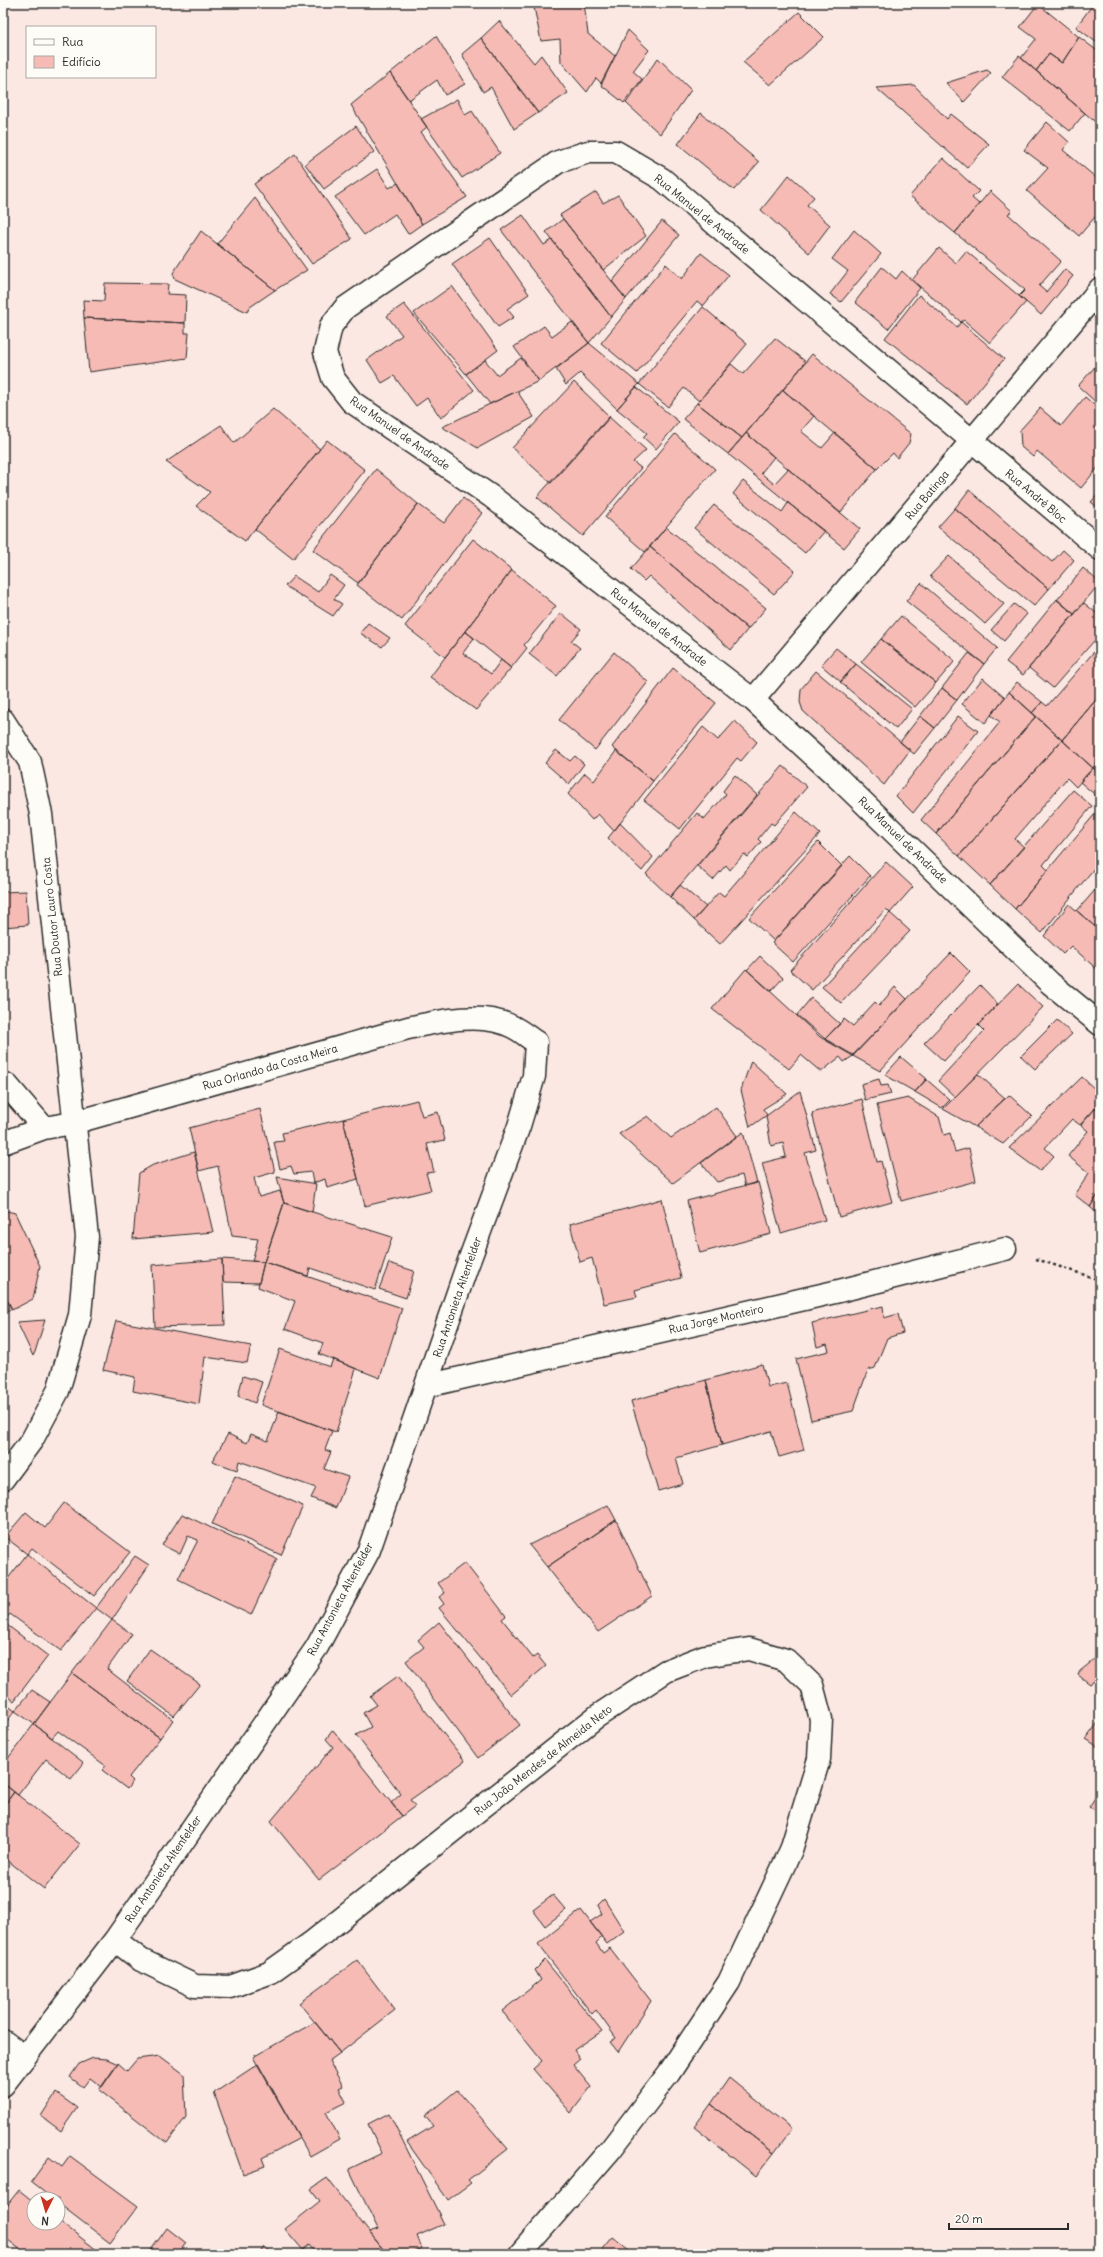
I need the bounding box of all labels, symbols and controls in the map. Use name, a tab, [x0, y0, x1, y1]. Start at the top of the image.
legend	[26, 26, 156, 78]
text: Rua	[62, 34, 84, 49]
text: Edifício	[62, 54, 101, 69]
street label: Rua Manuel de Andrade	[651, 171, 753, 257]
street label: Rua Manuel de Andrade	[347, 393, 453, 473]
street label: Rua André Bloc	[1002, 466, 1070, 526]
street label: Rua Batinga	[902, 467, 952, 523]
street label: Rua Manuel de Andrade	[608, 585, 710, 669]
street label: Rua Manuel de Andrade	[855, 794, 951, 886]
street label: Rua Doutor Lauro Costa	[39, 857, 65, 977]
street label: Rua Orlando da Costa Meira	[201, 1041, 339, 1093]
street label: Rua Antonieta Altenfelder	[430, 1234, 484, 1359]
street label: Rua Jorge Monteiro	[667, 1301, 765, 1337]
street label: Rua Antonieta Altenfelder	[304, 1539, 376, 1658]
street label: Rua João Mendes de Almeida Neto	[471, 1702, 615, 1818]
street label: Rua Antonieta Altenfelder	[122, 1812, 205, 1925]
north arrow	[26, 2191, 66, 2231]
scale bar	[949, 2205, 1068, 2231]
text: 20 m	[955, 2211, 983, 2226]
text: N	[41, 2214, 50, 2228]

